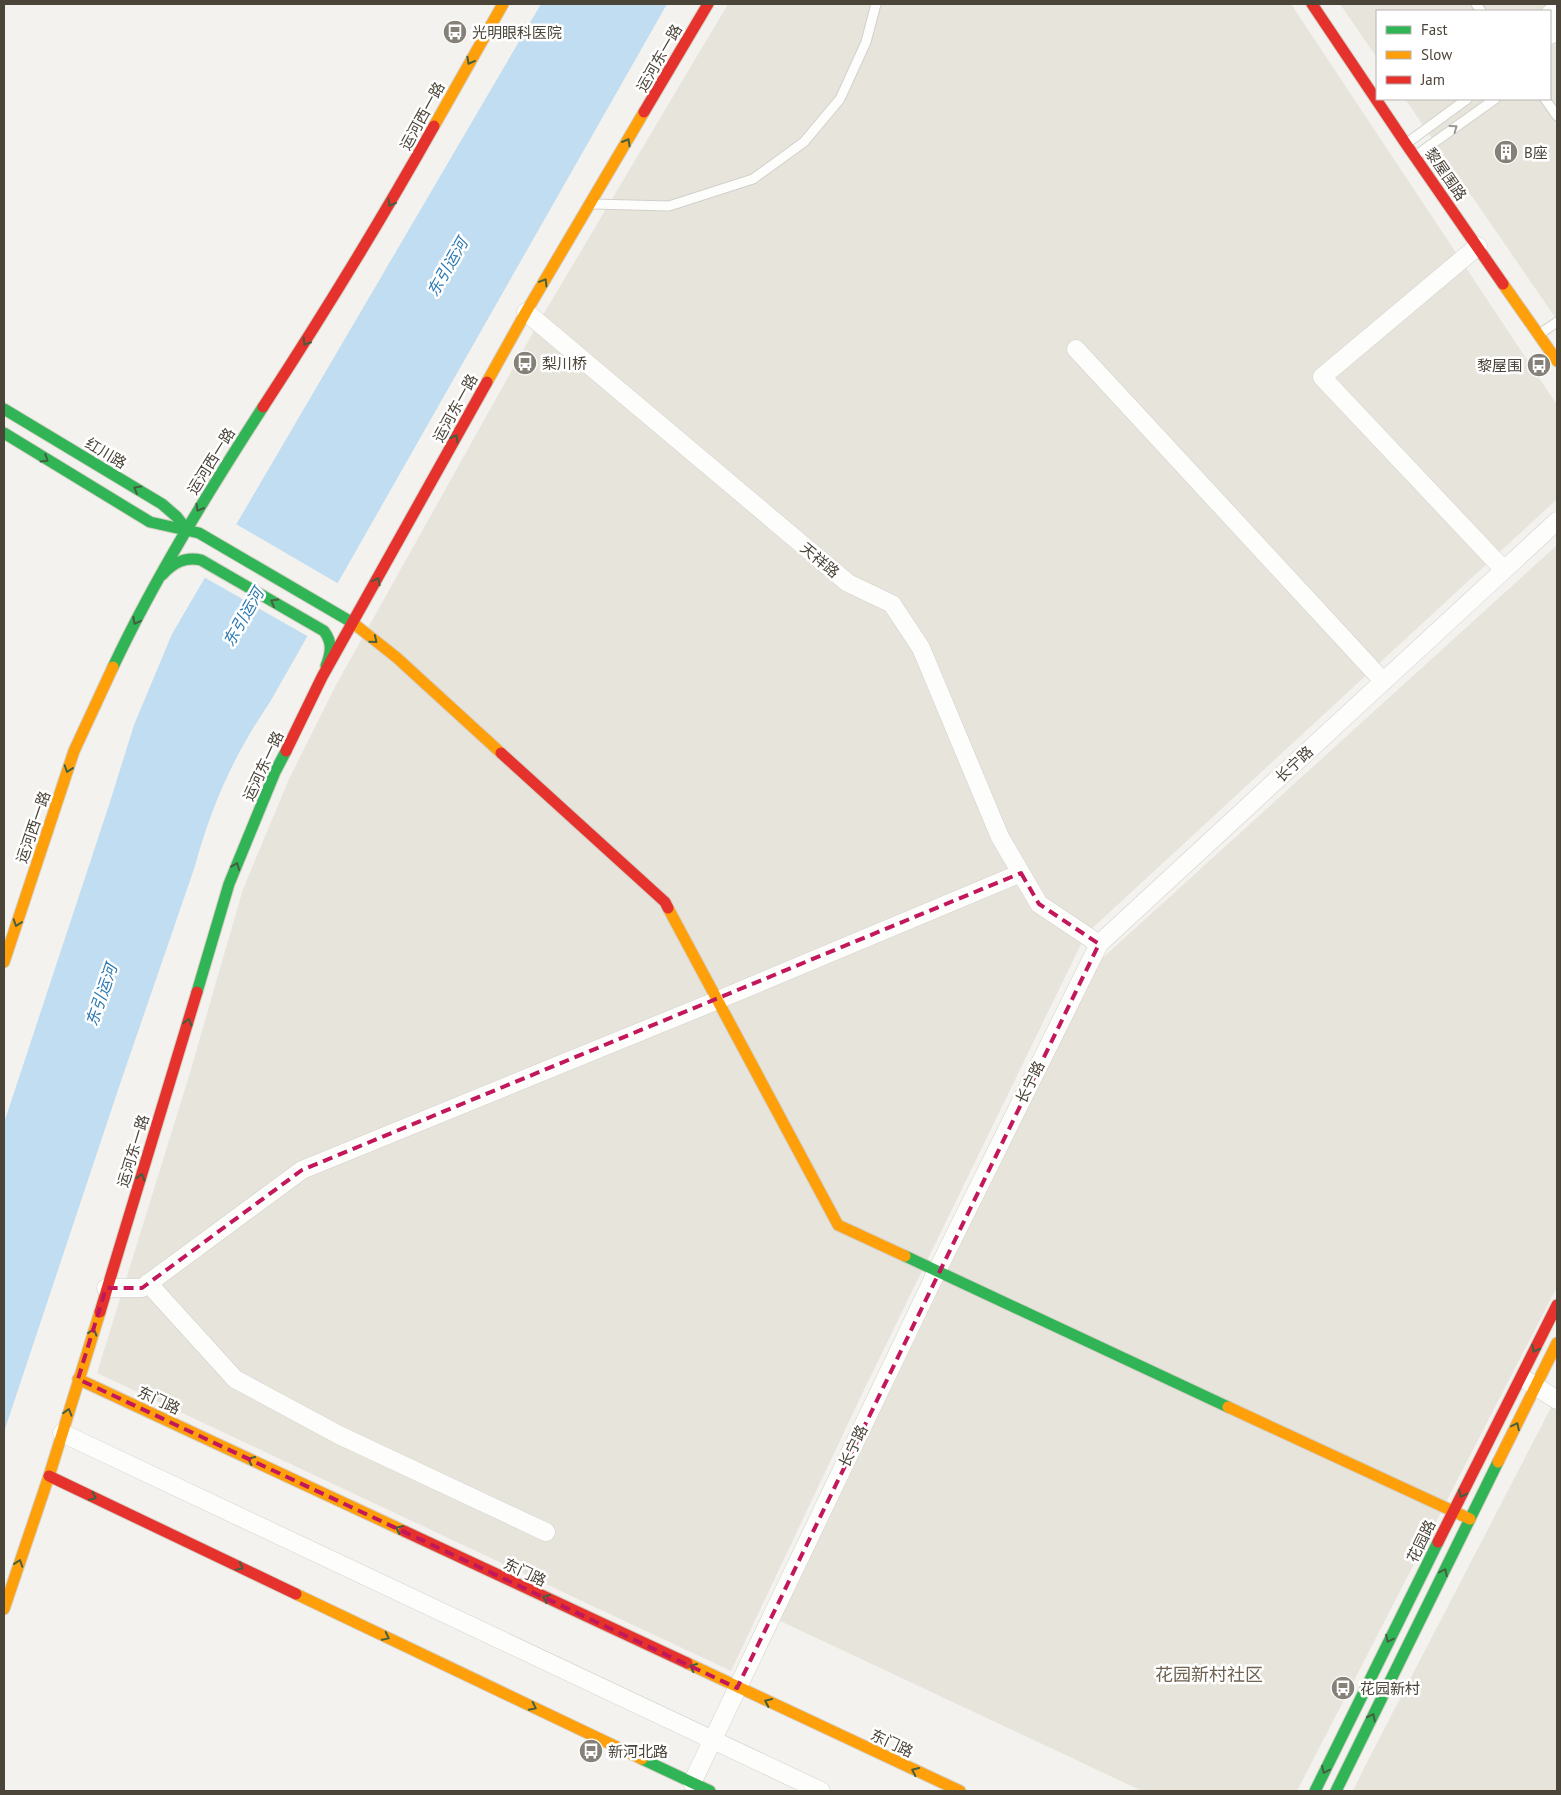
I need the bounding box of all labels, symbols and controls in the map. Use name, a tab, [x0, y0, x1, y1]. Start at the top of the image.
legend	[1376, 10, 1551, 100]
bus stop icon: 光明眼科医院	[442, 19, 468, 45]
text: Fast	[1421, 20, 1448, 39]
street label: 运河东一路	[632, 21, 686, 95]
place label: 光明眼科医院	[472, 23, 562, 42]
text: Slow	[1421, 45, 1452, 64]
one-way arrow	[466, 56, 476, 65]
text: Jam	[1420, 70, 1445, 89]
street label: 运河西一路	[396, 79, 448, 153]
one-way arrow	[1449, 125, 1458, 134]
one-way arrow	[621, 139, 631, 148]
building icon: B座	[1493, 139, 1519, 165]
place label: B座	[1524, 143, 1548, 162]
street label: 黎屋围路	[1421, 144, 1471, 204]
one-way arrow	[387, 198, 397, 207]
water label: 东引运河	[422, 232, 473, 300]
one-way arrow	[538, 278, 548, 287]
one-way arrow	[303, 336, 312, 345]
bus stop icon: 梨川桥	[512, 350, 538, 376]
bus stop icon: 黎屋围	[1526, 352, 1552, 378]
place label: 梨川桥	[542, 354, 587, 373]
place label: 黎屋围	[1477, 356, 1522, 375]
street label: 运河东一路	[429, 371, 481, 445]
street label: 运河西一路	[183, 424, 239, 498]
street label: 红川路	[82, 433, 130, 473]
one-way arrow	[449, 434, 459, 443]
one-way arrow	[39, 453, 49, 462]
one-way arrow	[133, 485, 142, 495]
one-way arrow	[196, 503, 206, 512]
street label: 天祥路	[797, 538, 843, 582]
one-way arrow	[370, 577, 380, 586]
water label: 东引运河	[218, 582, 269, 650]
one-way arrow	[271, 599, 280, 609]
one-way arrow	[132, 616, 142, 625]
one-way arrow	[368, 635, 377, 643]
street label: 运河东一路	[239, 728, 287, 804]
street label: 长宁路	[1271, 742, 1317, 786]
one-way arrow	[64, 764, 74, 773]
street label: 运河西一路	[12, 788, 54, 866]
one-way arrow	[229, 862, 240, 871]
one-way arrow	[13, 919, 23, 927]
water label: 东引运河	[81, 959, 122, 1029]
one-way arrow	[183, 1018, 193, 1026]
street label: 长宁路	[1012, 1058, 1048, 1106]
street label: 运河东一路	[113, 1112, 153, 1190]
one-way arrow	[135, 1173, 145, 1182]
one-way arrow	[87, 1329, 97, 1337]
one-way arrow	[1531, 1344, 1541, 1353]
street label: 东门路	[135, 1382, 183, 1418]
one-way arrow	[63, 1408, 73, 1417]
street label: 长宁路	[835, 1422, 871, 1470]
one-way arrow	[1510, 1423, 1520, 1432]
one-way arrow	[248, 1456, 257, 1466]
one-way arrow	[1458, 1488, 1468, 1497]
one-way arrow	[88, 1490, 97, 1501]
street label: 花园路	[1403, 1517, 1439, 1565]
one-way arrow	[395, 1525, 404, 1535]
street label: 东门路	[501, 1554, 549, 1590]
one-way arrow	[14, 1559, 24, 1568]
one-way arrow	[235, 1560, 244, 1571]
one-way arrow	[1438, 1568, 1448, 1577]
one-way arrow	[542, 1594, 551, 1604]
one-way arrow	[381, 1630, 390, 1641]
one-way arrow	[1385, 1634, 1395, 1643]
one-way arrow	[689, 1663, 698, 1673]
district label: 花园新村社区	[1155, 1663, 1263, 1686]
bus stop icon: 花园新村	[1330, 1675, 1356, 1701]
place label: 花园新村	[1360, 1679, 1420, 1698]
one-way arrow	[764, 1698, 773, 1709]
one-way arrow	[528, 1701, 537, 1711]
one-way arrow	[1365, 1714, 1375, 1723]
street label: 东门路	[868, 1725, 916, 1761]
bus stop icon: 新河北路	[578, 1738, 604, 1764]
place label: 新河北路	[608, 1742, 668, 1761]
one-way arrow	[1322, 1765, 1332, 1774]
one-way arrow	[911, 1766, 920, 1777]

